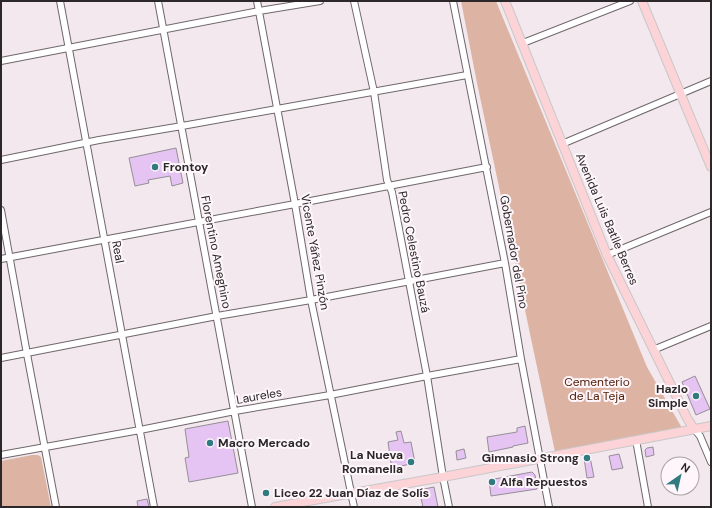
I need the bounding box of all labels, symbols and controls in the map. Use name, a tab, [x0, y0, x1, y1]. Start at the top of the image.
street label: Avenida Luis Batlle Berres	[572, 151, 642, 287]
place label: Frontoy	[163, 159, 209, 175]
marker: Frontoy	[150, 162, 160, 172]
street label: Pedro Celestino Bauzá	[394, 190, 434, 314]
street label: Vicente Yáñez Pinzón	[297, 193, 333, 311]
street label: Florentino Ameghino	[197, 194, 235, 310]
street label: Gobernador del Pino	[496, 194, 532, 310]
street label: Real	[108, 239, 128, 265]
park label: Cementerio de La Teja	[564, 374, 630, 404]
place label: Hazlo Simple	[648, 381, 688, 411]
street label: Laureles	[235, 384, 283, 408]
marker: Hazlo Simple	[691, 391, 701, 401]
place label: Macro Mercado	[218, 435, 310, 451]
marker: Macro Mercado	[205, 438, 215, 448]
place label: La Nueva Romanella	[342, 447, 403, 477]
place label: Gimnasio Strong	[482, 450, 579, 466]
marker: Gimnasio Strong	[582, 453, 592, 463]
north arrow	[660, 456, 700, 496]
marker: La Nueva Romanella	[406, 457, 416, 467]
text: N	[678, 460, 693, 476]
place label: Alfa Repuestos	[500, 474, 588, 490]
marker: Alfa Repuestos	[487, 477, 497, 487]
place label: Liceo 22 Juan Díaz de Solís	[274, 485, 429, 501]
marker: Liceo 22 Juan Díaz de Solís	[261, 488, 271, 498]

